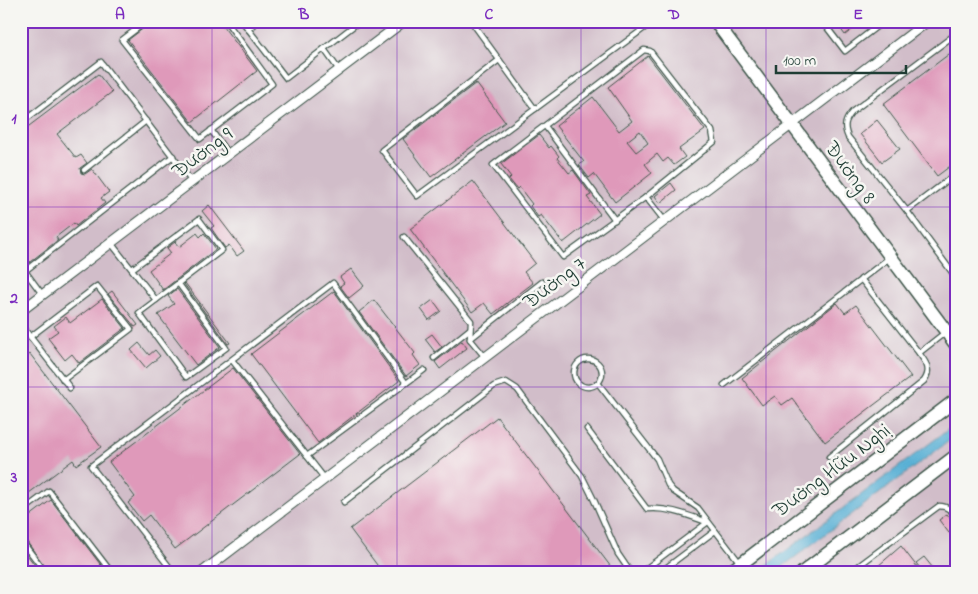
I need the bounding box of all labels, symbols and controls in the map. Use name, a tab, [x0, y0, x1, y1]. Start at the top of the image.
text: A	[115, 3, 125, 27]
text: B	[298, 3, 310, 27]
text: C	[485, 3, 494, 27]
text: D	[667, 3, 680, 27]
text: E	[853, 3, 863, 27]
scale bar	[776, 42, 906, 74]
text: 100 m	[783, 50, 816, 72]
text: 1	[11, 107, 17, 131]
street label: Đường 9	[166, 120, 242, 189]
street label: Đường 8	[814, 135, 883, 212]
street label: Đường 7	[517, 250, 594, 319]
text: 2	[9, 287, 18, 311]
street label: Đường Hữu Nghị	[766, 417, 899, 528]
text: 3	[10, 466, 18, 490]

